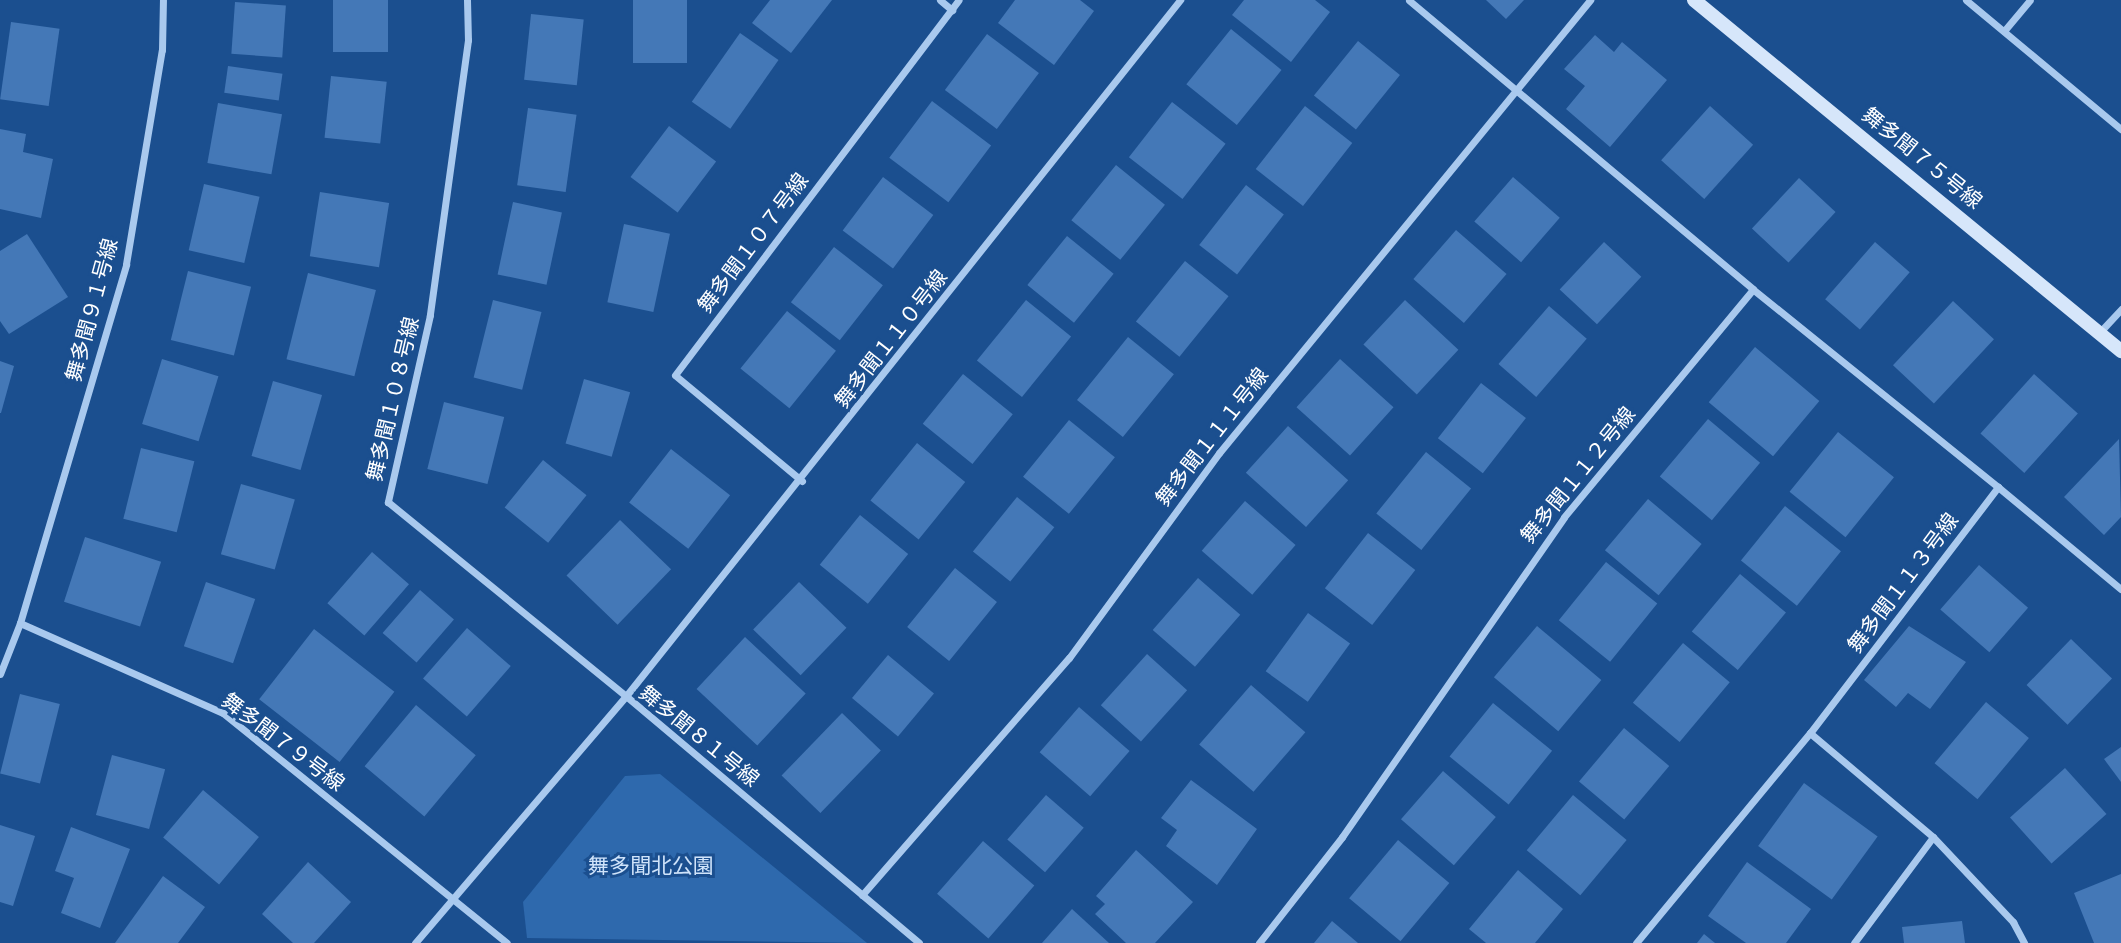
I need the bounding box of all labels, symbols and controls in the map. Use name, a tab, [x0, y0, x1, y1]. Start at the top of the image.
street label: 舞多聞７５号線	[1857, 102, 1987, 214]
street label: 舞多聞１０７号線	[692, 168, 814, 318]
street label: 舞多聞９１号線	[61, 236, 123, 384]
street label: 舞多聞１１０号線	[829, 265, 953, 413]
street label: 舞多聞１０８号線	[362, 314, 424, 484]
street label: 舞多聞１１１号線	[1150, 363, 1274, 511]
street label: 舞多聞１１２号線	[1515, 402, 1641, 548]
street label: 舞多聞１１３号線	[1842, 508, 1964, 658]
street label: 舞多聞８１号線	[634, 680, 764, 792]
street label: 舞多聞７９号線	[217, 688, 349, 796]
park label: 舞多聞北公園	[588, 853, 714, 879]

